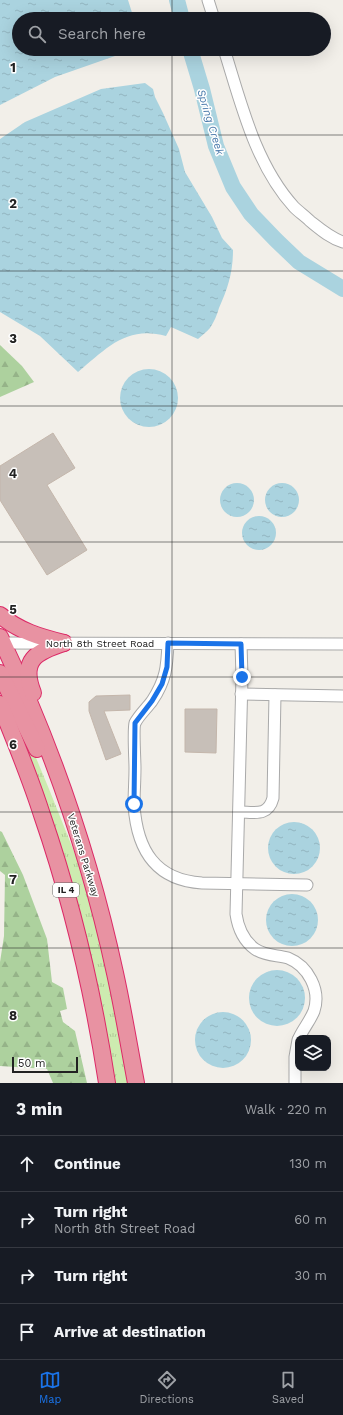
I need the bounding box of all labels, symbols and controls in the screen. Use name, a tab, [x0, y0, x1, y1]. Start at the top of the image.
search box	[12, 12, 331, 56]
icon: search	[26, 23, 48, 45]
text: Search here	[58, 25, 146, 43]
text: 1	[10, 60, 16, 75]
water label: Spring Creek	[194, 88, 227, 157]
text: 2	[9, 196, 17, 211]
text: 3	[9, 331, 17, 346]
text: 4	[9, 466, 18, 481]
text: 5	[9, 602, 17, 617]
street label: North 8th Street Road	[46, 638, 154, 649]
route end	[233, 668, 251, 686]
text: 6	[9, 737, 17, 752]
route start	[125, 795, 143, 813]
street label: Veterans Parkway	[66, 812, 102, 899]
text: 7	[9, 872, 17, 887]
road number: IL 4	[53, 883, 79, 897]
text: 8	[9, 1008, 17, 1023]
map controls	[295, 1035, 331, 1071]
button: layers	[295, 1035, 331, 1071]
scale bar	[12, 1055, 78, 1074]
text: 50 m	[18, 1057, 45, 1070]
text: 3 min	[16, 1099, 62, 1119]
text: Walk · 220 m	[245, 1102, 327, 1117]
icon: ahead	[16, 1153, 38, 1175]
text: Continue	[54, 1155, 121, 1173]
text: 130 m	[289, 1156, 327, 1171]
text: Turn right	[54, 1203, 127, 1221]
icon: right	[16, 1209, 38, 1231]
text: 60 m	[294, 1212, 327, 1227]
text: North 8th Street Road	[54, 1221, 195, 1236]
icon: right	[16, 1265, 38, 1287]
text: Turn right	[54, 1267, 127, 1285]
text: 30 m	[295, 1268, 327, 1283]
icon: arrive	[16, 1321, 38, 1343]
text: Arrive at destination	[54, 1323, 206, 1341]
tab: Map	[39, 1369, 61, 1406]
tab: Directions	[140, 1369, 194, 1406]
tab: Saved	[272, 1369, 304, 1406]

